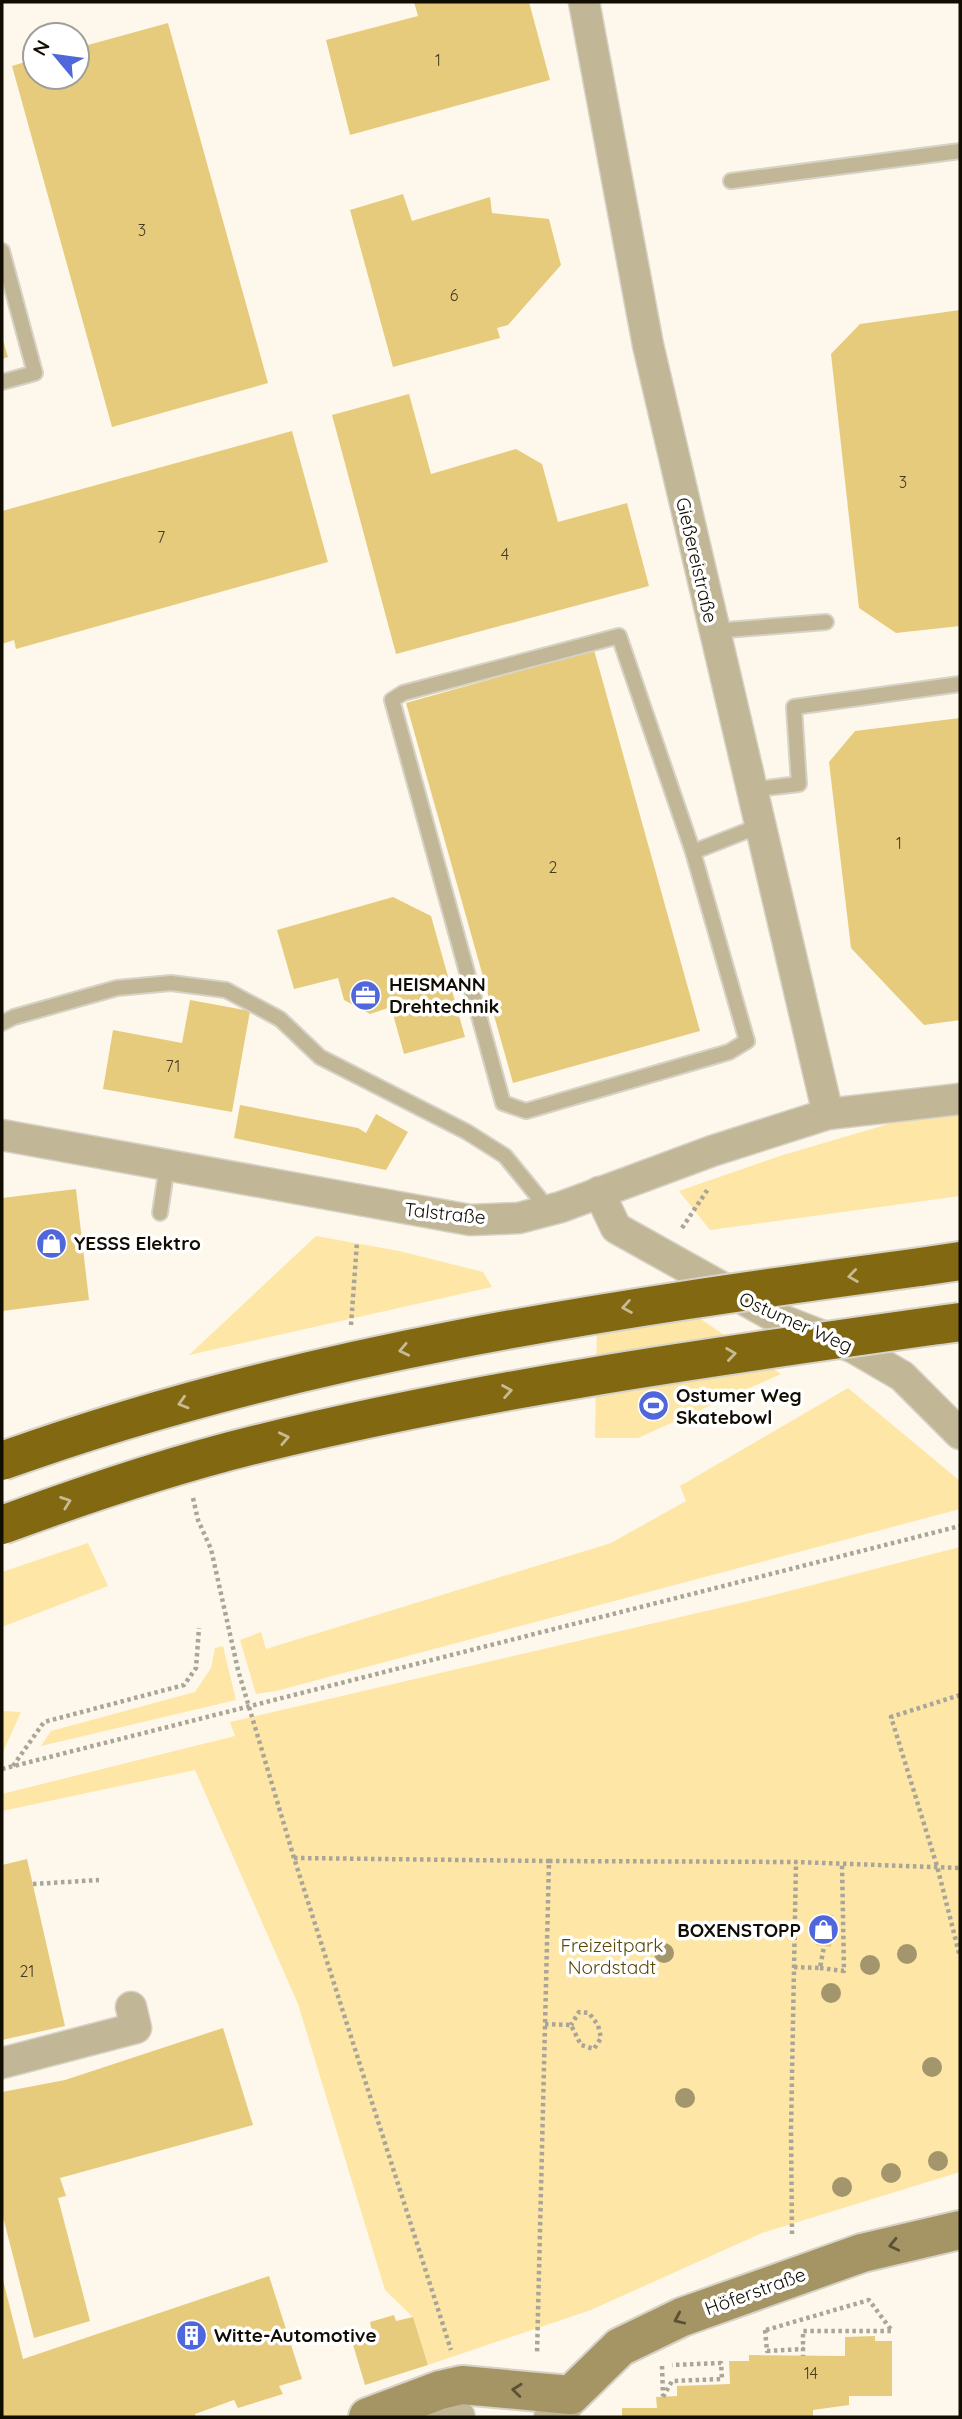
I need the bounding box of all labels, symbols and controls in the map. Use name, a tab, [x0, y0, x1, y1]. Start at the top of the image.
north arrow	[21, 21, 91, 91]
text: N	[27, 36, 55, 60]
house number: 1	[435, 50, 441, 70]
house number: 3	[138, 220, 146, 240]
house number: 6	[450, 285, 459, 305]
house number: 3	[899, 472, 907, 492]
street label: Gießereistraße	[671, 495, 723, 625]
house number: 7	[157, 527, 165, 547]
house number: 4	[501, 544, 509, 564]
house number: 1	[896, 833, 902, 853]
house number: 2	[549, 857, 558, 877]
place label: HEISMANN Drehtechnik	[389, 972, 499, 1018]
office icon: HEISMANN Drehtechnik	[349, 978, 383, 1012]
house number: 71	[166, 1056, 180, 1076]
street label: Talstraße	[403, 1197, 487, 1229]
shop icon: YESSS Elektro	[34, 1226, 68, 1260]
place label: YESSS Elektro	[74, 1231, 201, 1255]
one-way arrow	[847, 1268, 858, 1283]
street label: Ostumer Weg	[735, 1286, 857, 1358]
one-way arrow	[621, 1299, 633, 1314]
one-way arrow	[398, 1342, 410, 1357]
one-way arrow	[725, 1347, 737, 1362]
place label: Ostumer Weg Skatebowl	[676, 1383, 802, 1429]
one-way arrow	[501, 1384, 513, 1399]
sports icon: Ostumer Weg Skatebowl	[636, 1389, 670, 1423]
one-way arrow	[177, 1395, 189, 1410]
one-way arrow	[278, 1431, 290, 1446]
one-way arrow	[59, 1496, 71, 1510]
shop icon: BOXENSTOPP	[807, 1913, 841, 1947]
place label: BOXENSTOPP	[677, 1918, 801, 1942]
park label: Freizeitpark Nordstadt	[561, 1933, 663, 1979]
house number: 21	[20, 1961, 34, 1981]
one-way arrow	[888, 2237, 900, 2251]
street label: Höferstraße	[701, 2262, 809, 2320]
one-way arrow	[674, 2311, 686, 2325]
building icon: Witte-Automotive	[174, 2318, 208, 2352]
place label: Witte-Automotive	[214, 2323, 377, 2347]
house number: 14	[804, 2363, 818, 2383]
one-way arrow	[511, 2383, 522, 2398]

